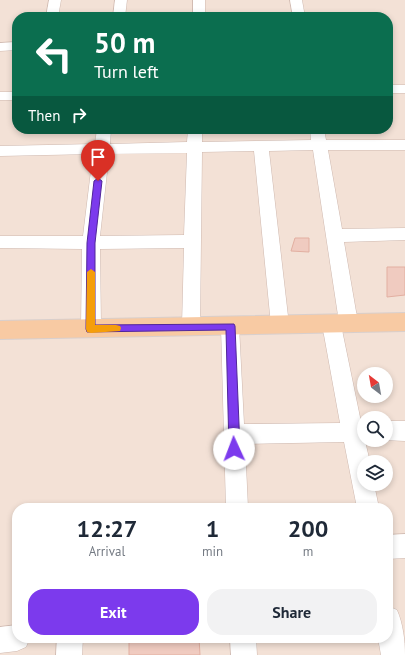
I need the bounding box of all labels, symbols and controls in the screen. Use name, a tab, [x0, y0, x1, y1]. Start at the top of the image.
text: 50 m	[94, 24, 155, 61]
icon: left	[28, 28, 80, 80]
text: Turn left	[94, 60, 159, 83]
icon: right	[68, 104, 90, 126]
text: Then	[28, 106, 60, 125]
pin	[81, 140, 115, 181]
icon: arrive	[87, 146, 109, 168]
north arrow	[357, 367, 393, 403]
map controls	[357, 367, 393, 491]
button: search	[357, 411, 393, 447]
position arrow	[213, 428, 255, 470]
button: layers	[357, 455, 393, 491]
text: 12:27	[77, 513, 137, 544]
text: 1	[206, 513, 219, 544]
text: 200	[288, 513, 328, 544]
text: Arrival	[89, 543, 125, 560]
text: min	[202, 543, 223, 560]
text: m	[303, 543, 313, 560]
button: Exit	[28, 589, 199, 635]
button: Share	[207, 589, 377, 635]

